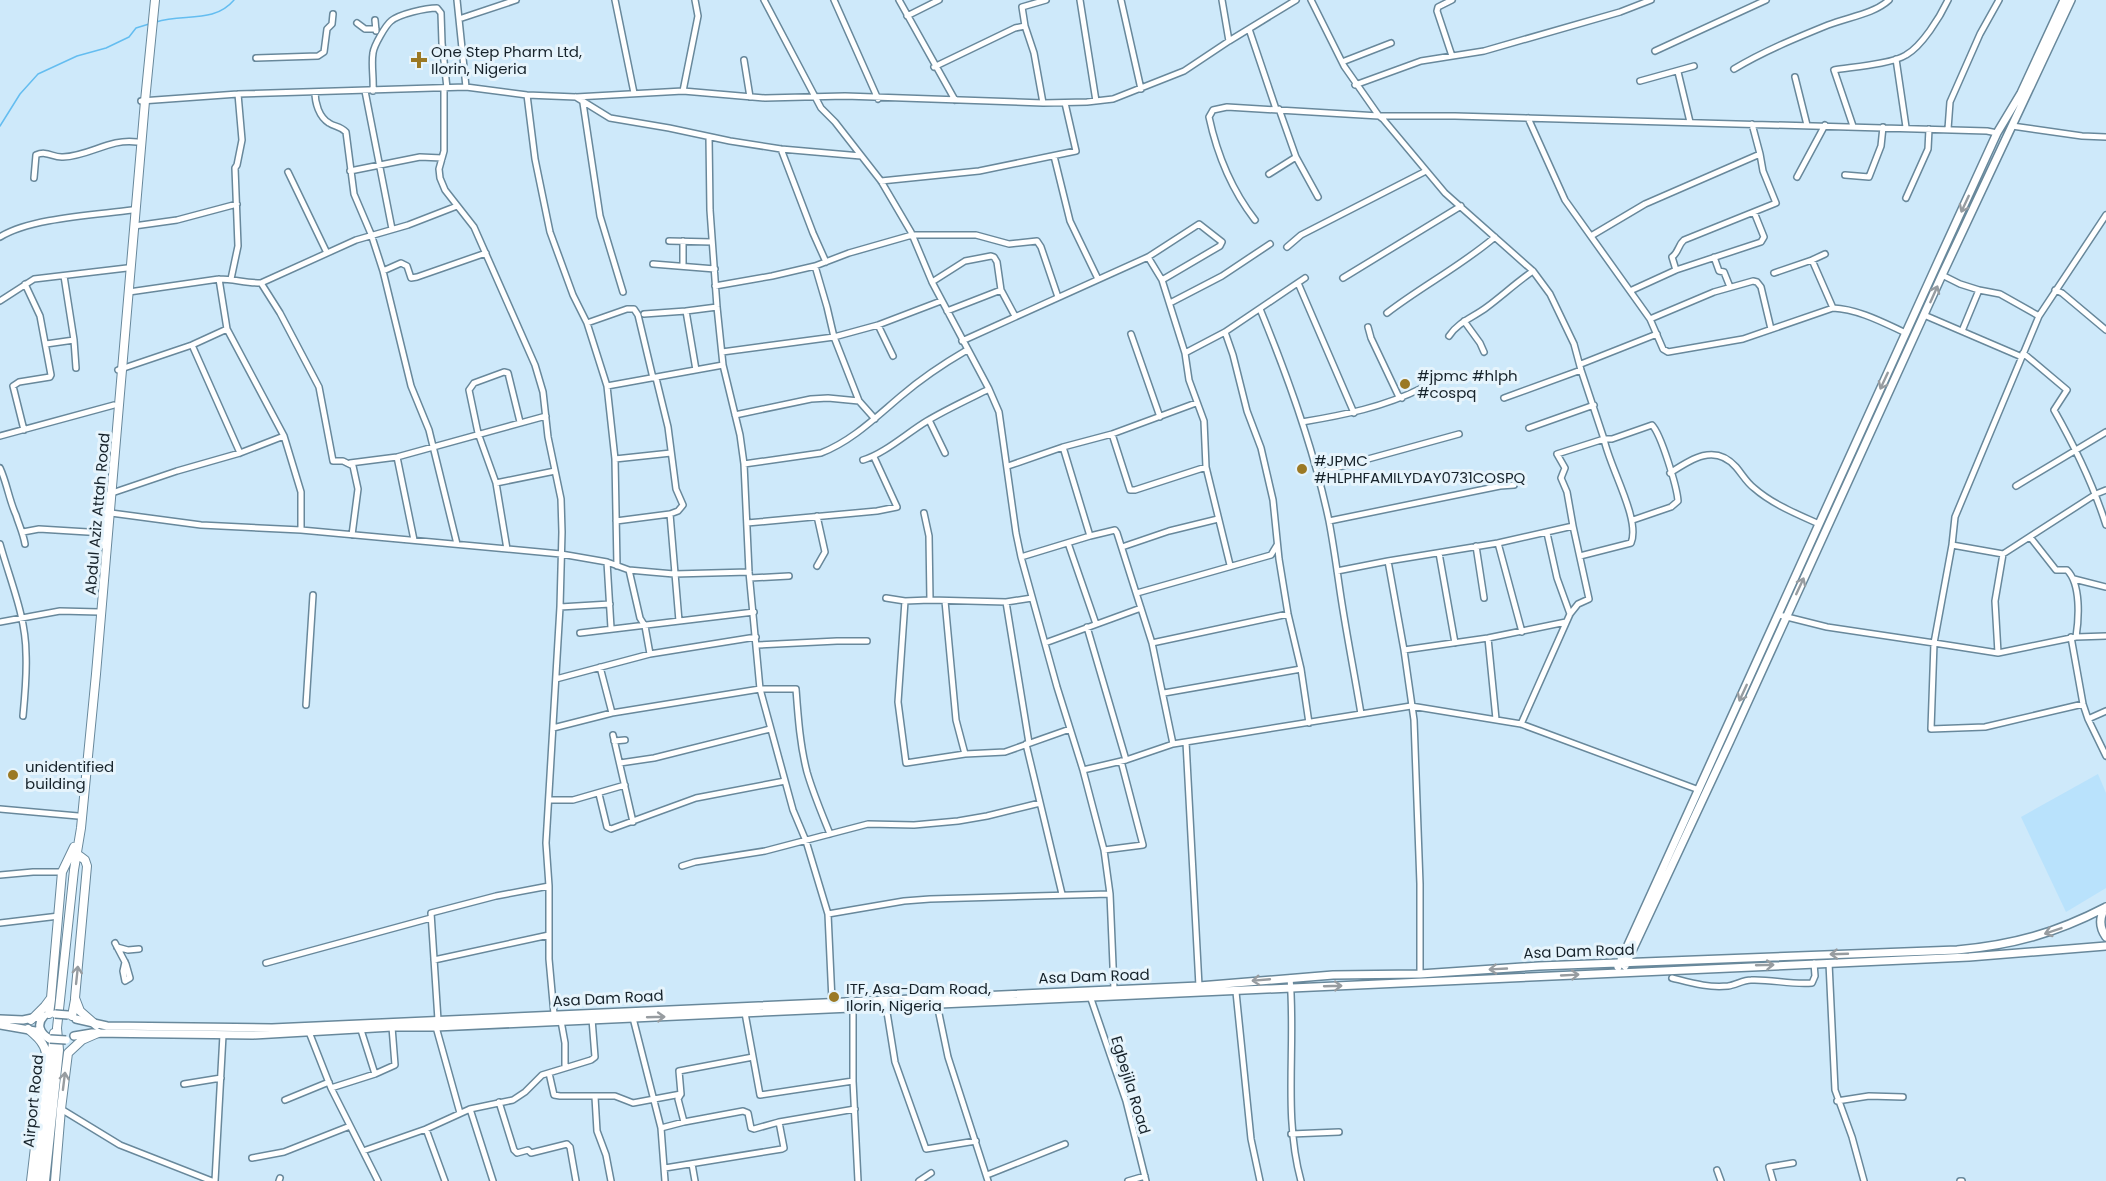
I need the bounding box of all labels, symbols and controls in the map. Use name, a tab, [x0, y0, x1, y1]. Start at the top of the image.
place label: One Step Pharm Ltd, Ilorin, Nigeria	[431, 41, 582, 79]
marker: One Step Pharm Ltd, Ilorin, Nigeria	[412, 53, 426, 67]
one-way arrow	[1958, 194, 1970, 212]
one-way arrow	[1928, 285, 1940, 303]
place label: #jpmc #hlph #cospq	[1417, 365, 1518, 403]
one-way arrow	[1878, 372, 1890, 390]
marker: #jpmc #hlph #cospq	[1398, 377, 1412, 391]
street label: Abdul Aziz Attah Road	[79, 432, 115, 596]
place label: #JPMC #HLPHFAMILYDAY0731COSPQ	[1314, 450, 1526, 488]
marker: #JPMC #HLPHFAMILYDAY0731COSPQ	[1295, 462, 1309, 476]
one-way arrow	[1795, 577, 1807, 595]
one-way arrow	[1737, 683, 1749, 701]
place label: unidentified building	[25, 756, 114, 794]
marker: unidentified building	[6, 768, 20, 782]
one-way arrow	[2044, 927, 2063, 938]
street label: Asa Dam Road	[1523, 939, 1635, 963]
one-way arrow	[1830, 948, 1850, 959]
one-way arrow	[1754, 960, 1774, 971]
one-way arrow	[1488, 963, 1508, 974]
street label: Asa Dam Road	[1038, 964, 1150, 988]
one-way arrow	[72, 966, 83, 986]
one-way arrow	[1560, 969, 1580, 980]
one-way arrow	[1252, 975, 1271, 986]
place label: ITF, Asa-Dam Road, Ilorin, Nigeria	[846, 978, 991, 1016]
one-way arrow	[1323, 980, 1343, 991]
street label: Asa Dam Road	[552, 985, 664, 1011]
marker: ITF, Asa-Dam Road, Ilorin, Nigeria	[827, 990, 841, 1004]
one-way arrow	[646, 1012, 666, 1023]
street label: Egbejila Road	[1106, 1033, 1156, 1137]
street label: Airport Road	[18, 1054, 48, 1148]
one-way arrow	[59, 1072, 70, 1091]

